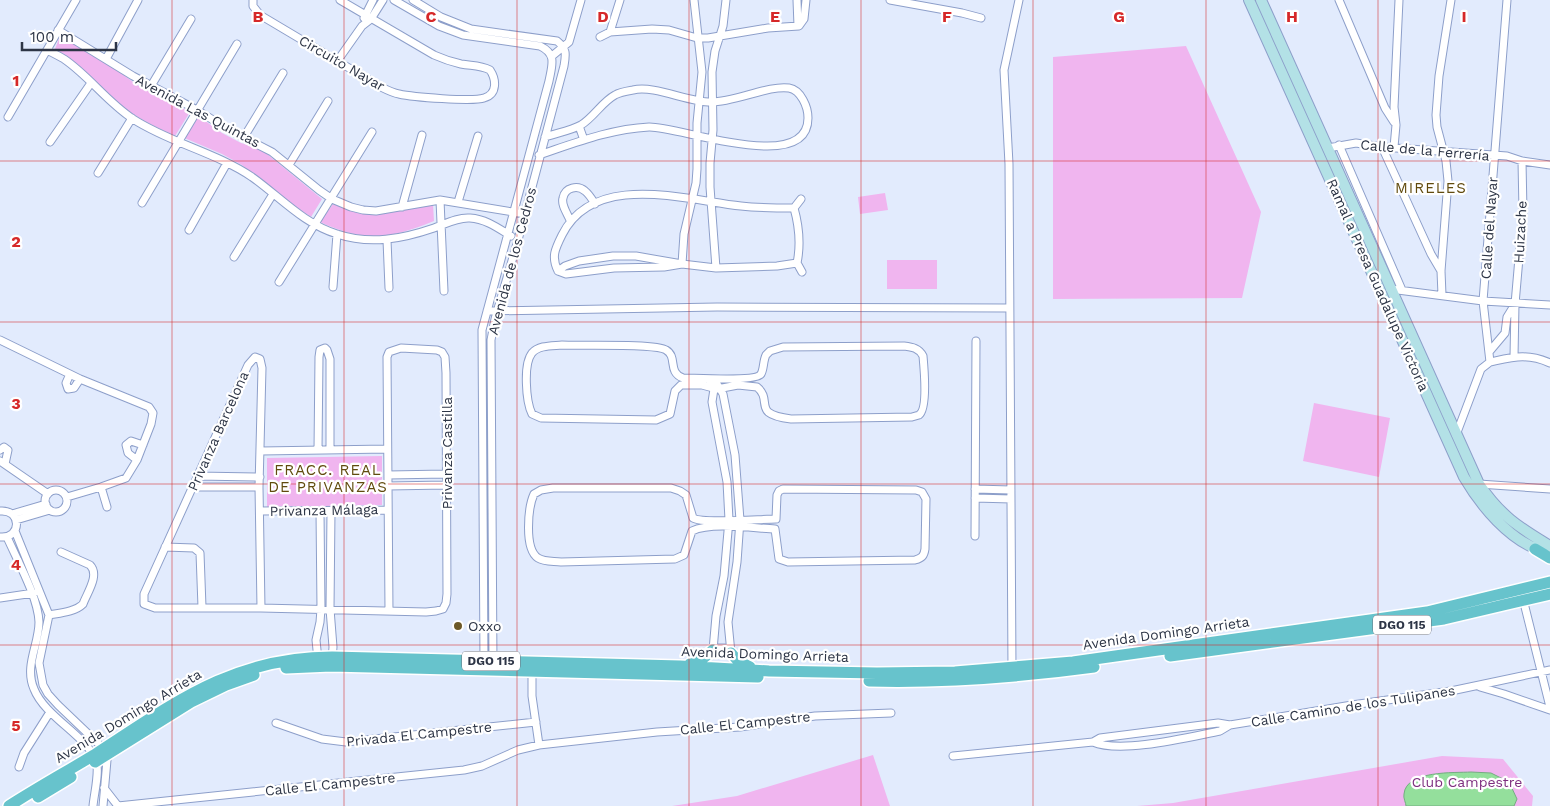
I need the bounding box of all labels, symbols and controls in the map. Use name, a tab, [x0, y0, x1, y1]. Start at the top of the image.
text: B	[253, 7, 264, 26]
text: C	[426, 7, 437, 26]
text: D	[597, 7, 609, 26]
text: E	[770, 7, 780, 26]
text: F	[942, 7, 952, 26]
text: G	[1113, 7, 1125, 26]
text: H	[1286, 7, 1298, 26]
text: I	[1461, 7, 1467, 26]
scale bar	[22, 20, 116, 52]
text: 100 m	[30, 28, 74, 46]
street label: Circuito Nayar	[296, 32, 388, 94]
text: 1	[13, 71, 19, 90]
street label: Avenida Las Quintas	[133, 71, 263, 151]
street label: Calle de la Ferrería	[1360, 136, 1490, 164]
street label: Ramal a Presa Guadalupe Victoria	[1324, 176, 1432, 394]
street label: Calle del Nayar	[1477, 176, 1501, 280]
district label: MIRELES	[1395, 179, 1467, 197]
street label: Avenida de los Cedros	[485, 186, 539, 336]
street label: Huizache	[1510, 200, 1530, 264]
text: 2	[11, 232, 21, 251]
street label: Privanza Barcelona	[184, 369, 252, 493]
text: 3	[11, 394, 21, 413]
street label: Privanza Castilla	[439, 397, 455, 509]
district label: FRACC. REAL DE PRIVANZAS	[268, 461, 388, 496]
street label: Privanza Málaga	[269, 501, 379, 519]
text: 4	[11, 555, 21, 574]
street label: Avenida Domingo Arrieta	[1082, 613, 1250, 653]
road number: DGO 115	[1373, 616, 1431, 634]
place label: Oxxo	[468, 618, 501, 634]
marker: Oxxo	[452, 620, 464, 632]
street label: Avenida Domingo Arrieta	[681, 643, 849, 665]
road number: DGO 115	[462, 651, 520, 670]
street label: Avenida Domingo Arrieta	[52, 666, 204, 766]
street label: Calle Camino de los Tulipanes	[1250, 682, 1456, 730]
street label: Calle El Campestre	[679, 708, 811, 738]
text: 5	[11, 716, 21, 735]
street label: Privada El Campestre	[345, 718, 493, 750]
street label: Calle El Campestre	[264, 769, 396, 799]
park label: Club Campestre	[1412, 774, 1522, 790]

